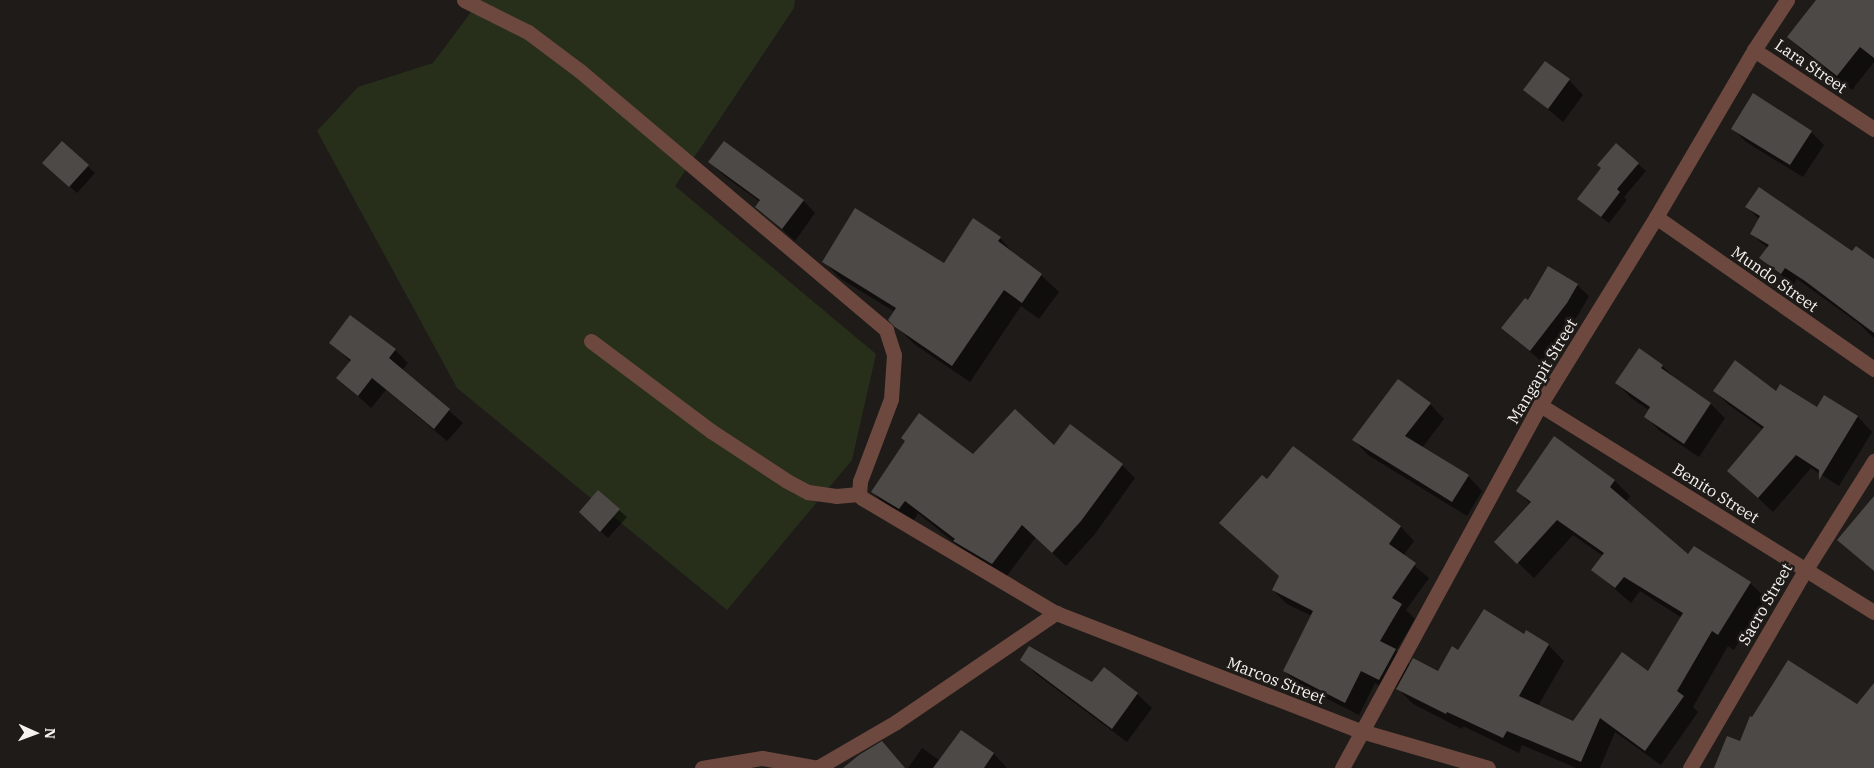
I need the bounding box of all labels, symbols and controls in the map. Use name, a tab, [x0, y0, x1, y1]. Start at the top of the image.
street label: Lara Street	[1771, 35, 1851, 97]
street label: Mundo Street	[1728, 242, 1822, 316]
street label: Mangapit Street	[1503, 315, 1581, 427]
street label: Benito Street	[1669, 459, 1763, 527]
street label: Sacro Street	[1734, 560, 1796, 648]
street label: Marcos Street	[1224, 653, 1328, 707]
north arrow	[10, 708, 60, 758]
text: N	[41, 728, 59, 739]

